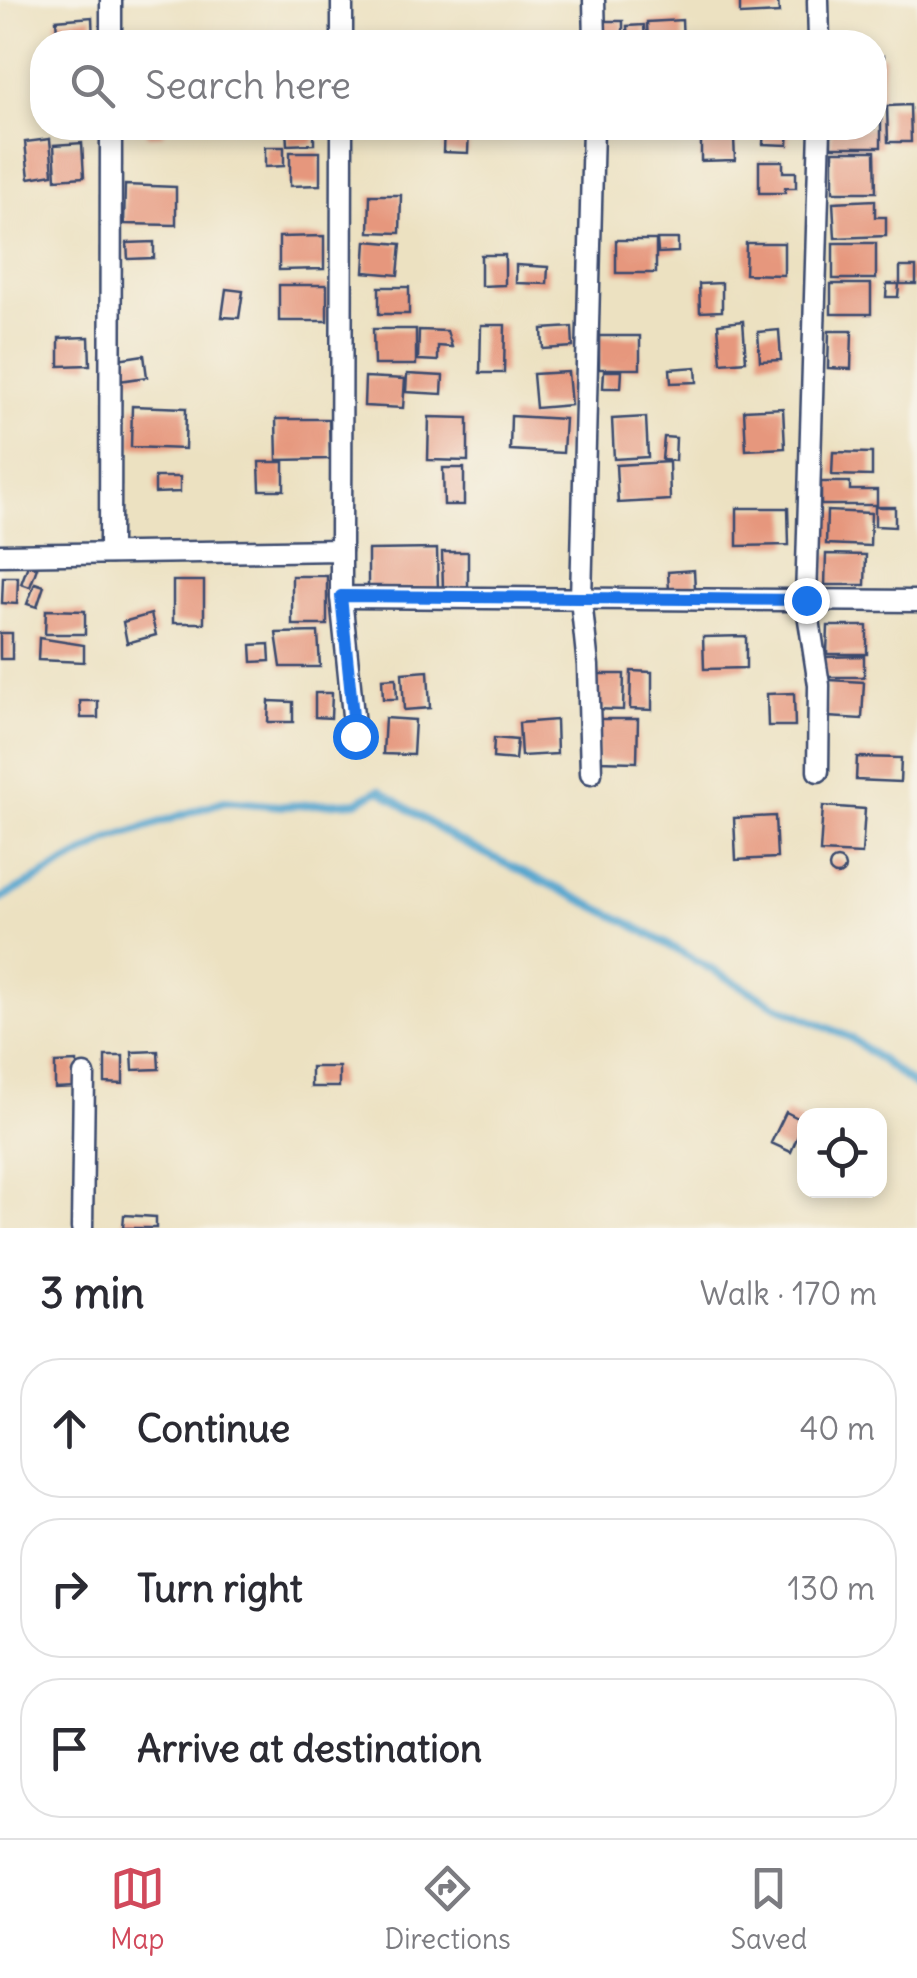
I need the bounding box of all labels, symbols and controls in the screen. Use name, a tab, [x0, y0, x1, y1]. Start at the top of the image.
search box	[30, 30, 887, 140]
icon: search	[65, 58, 120, 113]
text: Search here	[145, 62, 351, 109]
route end	[784, 578, 830, 624]
route start	[333, 714, 379, 760]
map controls	[797, 1108, 887, 1198]
button: locate	[797, 1108, 887, 1198]
text: 3 min	[40, 1267, 144, 1319]
text: Walk · 170 m	[700, 1273, 877, 1314]
icon: ahead	[42, 1401, 97, 1456]
text: Continue	[137, 1405, 290, 1452]
text: 40 m	[800, 1408, 875, 1449]
icon: right	[42, 1561, 97, 1616]
text: Turn right	[137, 1565, 303, 1612]
text: 130 m	[787, 1568, 875, 1609]
icon: arrive	[42, 1721, 97, 1776]
text: Arrive at destination	[137, 1725, 482, 1772]
tab: Map	[110, 1861, 165, 1957]
tab: Directions	[384, 1861, 511, 1957]
tab: Saved	[730, 1861, 807, 1957]

